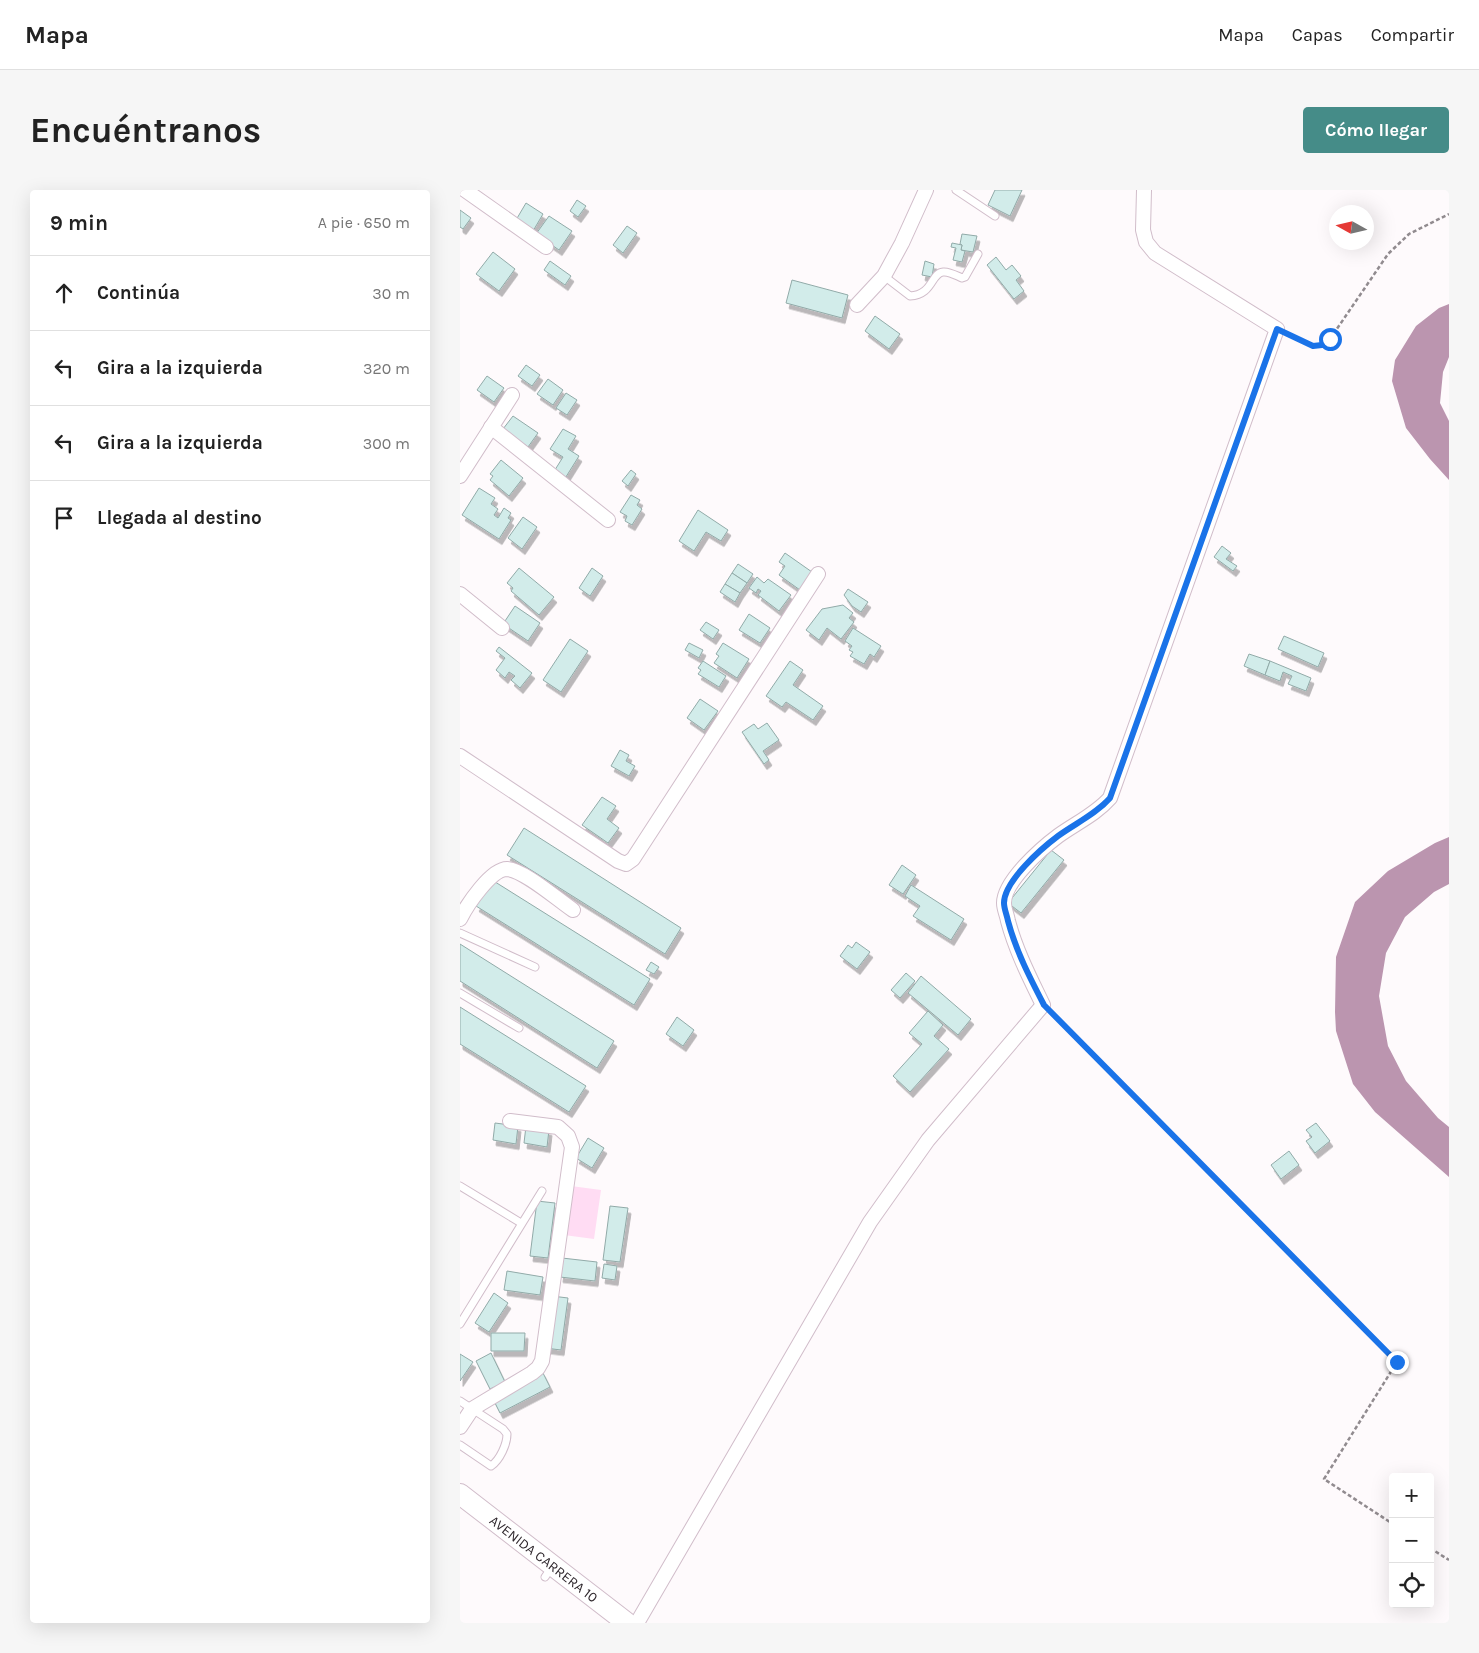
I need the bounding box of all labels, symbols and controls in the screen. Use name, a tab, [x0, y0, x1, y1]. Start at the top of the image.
text: Mapa	[25, 21, 89, 49]
text: Mapa	[1218, 24, 1264, 46]
text: Capas	[1292, 24, 1343, 46]
text: Compartir	[1371, 24, 1454, 46]
button: Cómo llegar	[1303, 107, 1449, 153]
text: Encuéntranos	[30, 110, 261, 151]
north arrow	[1329, 205, 1374, 250]
text: 9 min	[50, 211, 108, 235]
text: A pie · 650 m	[318, 213, 410, 232]
icon: ahead	[50, 279, 78, 307]
text: Continúa	[97, 282, 180, 304]
text: 30 m	[372, 284, 410, 303]
route start	[1319, 328, 1342, 351]
icon: left	[50, 354, 78, 382]
text: Gira a la izquierda	[97, 357, 263, 379]
text: 320 m	[363, 359, 410, 378]
icon: left	[50, 429, 78, 457]
text: Gira a la izquierda	[97, 432, 263, 454]
text: 300 m	[363, 434, 410, 453]
icon: arrive	[50, 504, 78, 532]
text: Llegada al destino	[97, 507, 262, 529]
route end	[1386, 1351, 1409, 1374]
map controls	[1389, 1473, 1434, 1608]
button: +	[1389, 1473, 1434, 1518]
street label: AVENIDA CARRERA 10	[486, 1512, 601, 1606]
button: −	[1389, 1518, 1434, 1563]
button: locate	[1389, 1563, 1434, 1608]

